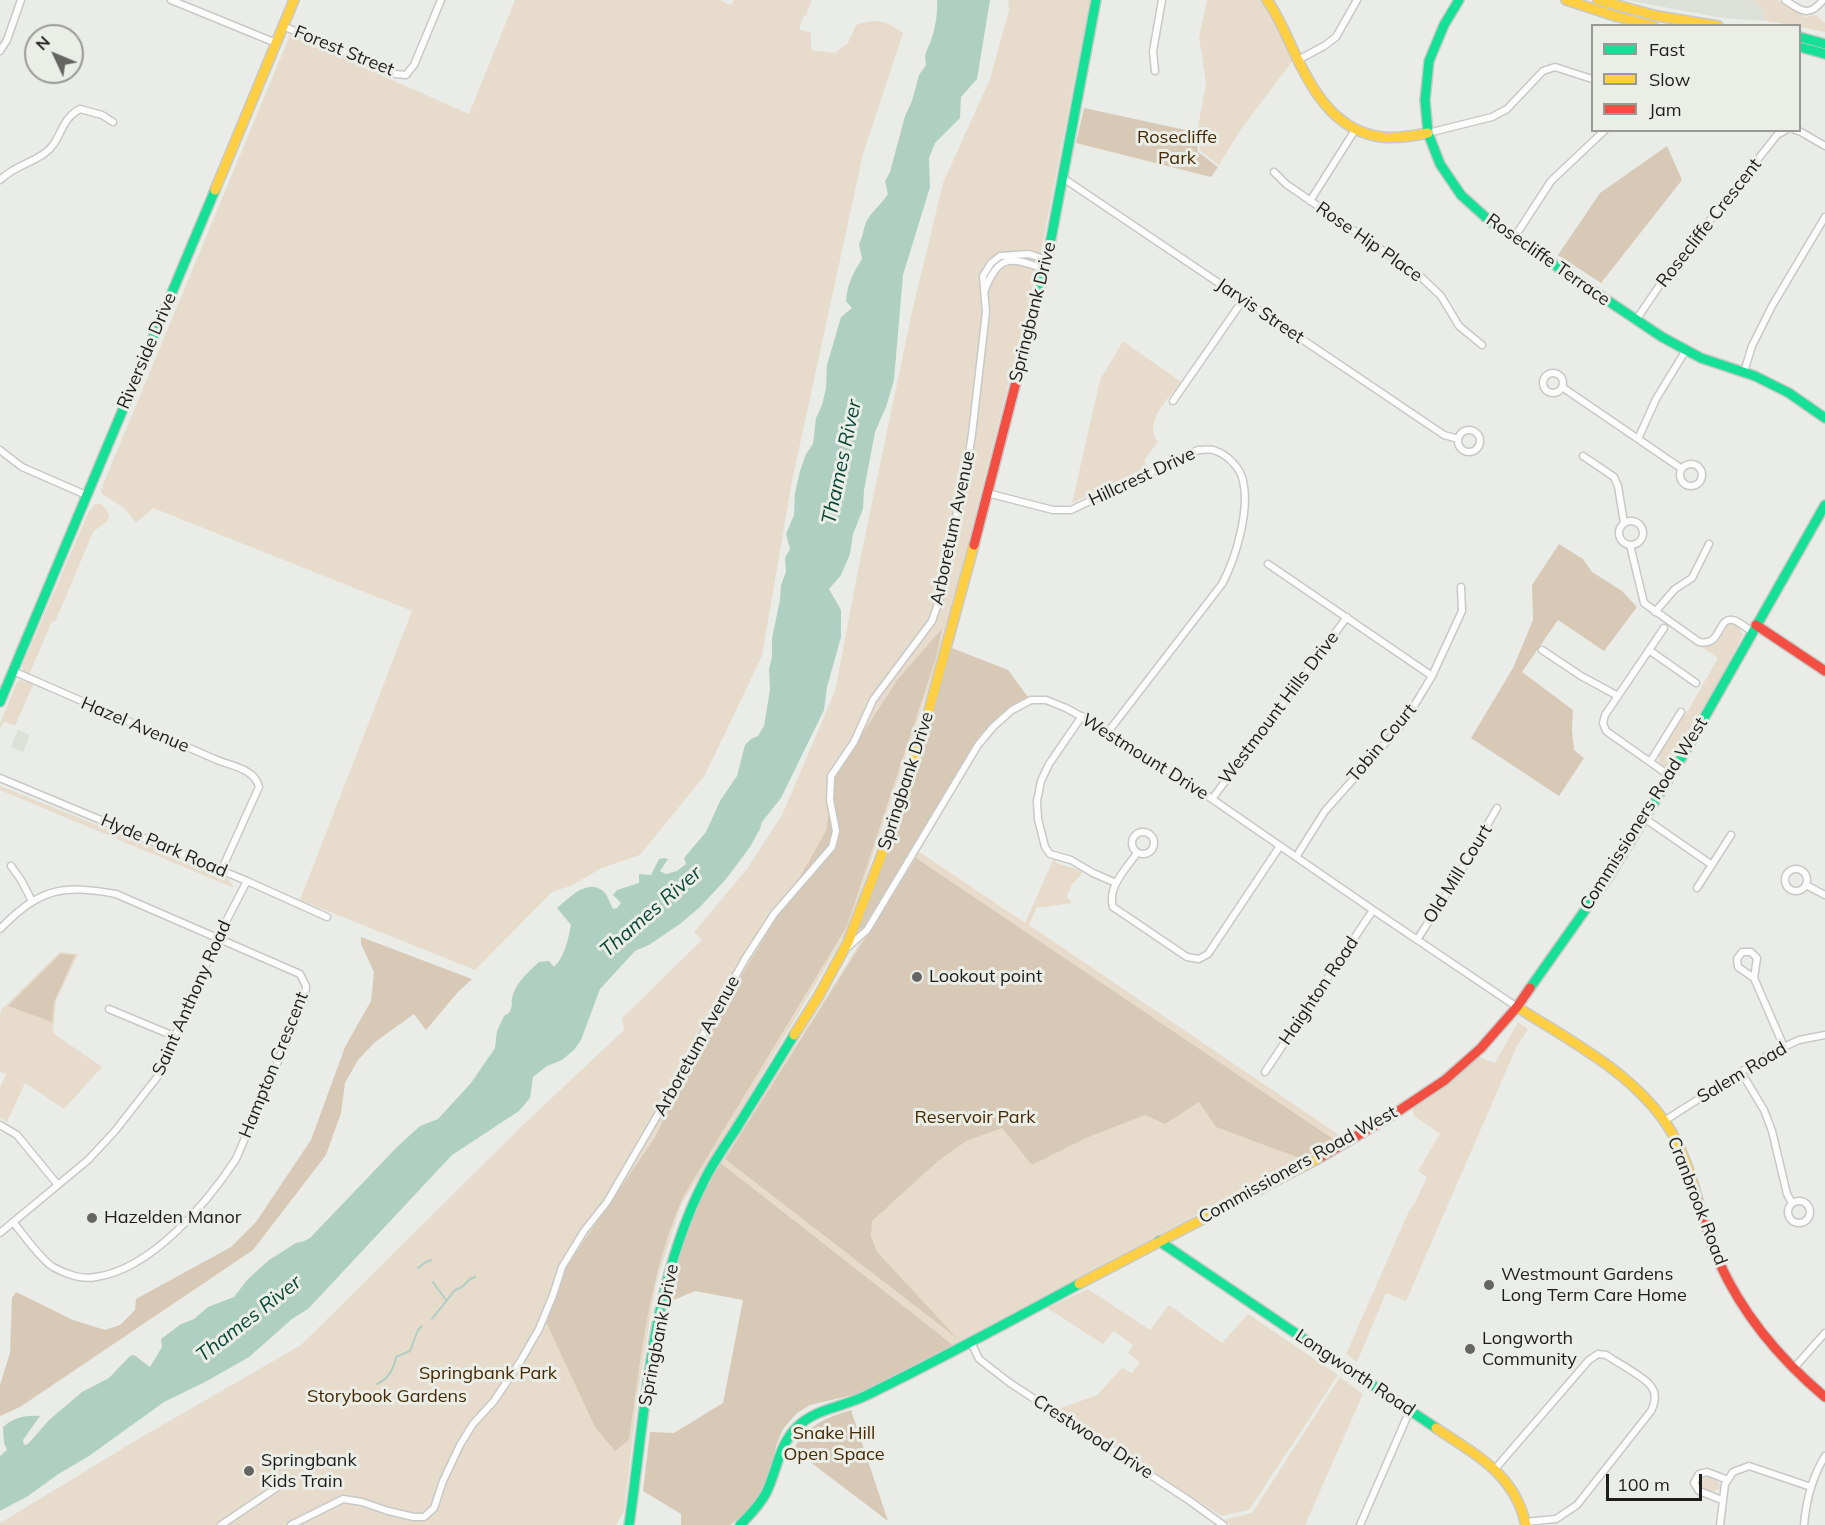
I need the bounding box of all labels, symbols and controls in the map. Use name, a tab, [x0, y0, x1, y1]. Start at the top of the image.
street label: Forest Street	[291, 21, 397, 81]
north arrow	[24, 24, 84, 84]
legend	[1591, 24, 1801, 132]
text: N	[31, 32, 54, 54]
text: Fast	[1649, 38, 1685, 61]
text: Slow	[1649, 68, 1690, 91]
text: Jam	[1649, 98, 1682, 121]
park label: Rosecliffe Park	[1137, 127, 1217, 170]
street label: Rosecliffe Crescent	[1652, 154, 1766, 292]
street label: Rose Hip Place	[1312, 197, 1426, 287]
street label: Rosecliffe Terrace	[1482, 209, 1614, 311]
street label: Springbank Drive	[1005, 240, 1061, 384]
street label: Jarvis Street	[1212, 274, 1308, 348]
street label: Riverside Drive	[113, 290, 181, 412]
water label: Thames River	[817, 398, 867, 526]
street label: Hillcrest Drive	[1085, 443, 1199, 511]
street label: Arboretum Avenue	[926, 449, 980, 607]
street label: Westmount Hills Drive	[1215, 627, 1343, 789]
street label: Hazel Avenue	[78, 693, 192, 757]
street label: Tobin Court	[1343, 699, 1421, 787]
street label: Springbank Drive	[874, 709, 938, 853]
street label: Westmount Drive	[1078, 709, 1212, 805]
street label: Commissioners Road West	[1576, 714, 1712, 914]
street label: Hyde Park Road	[98, 810, 230, 882]
street label: Old Mill Court	[1419, 821, 1497, 927]
water label: Thames River	[595, 861, 707, 963]
street label: Saint Anthony Road	[148, 917, 236, 1079]
street label: Haighton Road	[1275, 933, 1363, 1049]
place label: Lookout point	[929, 966, 1042, 988]
marker: Lookout point	[910, 970, 924, 984]
street label: Arboretum Avenue	[650, 972, 744, 1120]
street label: Hampton Crescent	[235, 989, 313, 1141]
street label: Salem Road	[1693, 1038, 1791, 1108]
street label: Commissioners Road West	[1195, 1101, 1401, 1229]
park label: Reservoir Park	[915, 1107, 1035, 1129]
street label: Cranbrook Road	[1663, 1134, 1731, 1268]
place label: Hazelden Manor	[104, 1207, 241, 1229]
marker: Hazelden Manor	[85, 1211, 99, 1225]
street label: Springbank Drive	[635, 1262, 683, 1408]
place label: Westmount Gardens Long Term Care Home	[1501, 1264, 1687, 1306]
water label: Thames River	[192, 1271, 306, 1367]
marker: Westmount Gardens Long Term Care Home	[1482, 1278, 1496, 1292]
street label: Longworth Road	[1291, 1325, 1419, 1421]
place label: Longworth Community	[1482, 1328, 1577, 1370]
marker: Longworth Community	[1463, 1342, 1477, 1356]
park label: Springbank Park	[419, 1363, 557, 1385]
park label: Storybook Gardens	[307, 1386, 467, 1408]
street label: Crestwood Drive	[1029, 1390, 1157, 1484]
park label: Snake Hill Open Space	[783, 1423, 885, 1466]
place label: Springbank Kids Train	[261, 1450, 357, 1492]
scale bar	[1609, 1462, 1705, 1500]
marker: Springbank Kids Train	[242, 1464, 256, 1478]
text: 100 m	[1617, 1473, 1670, 1496]

